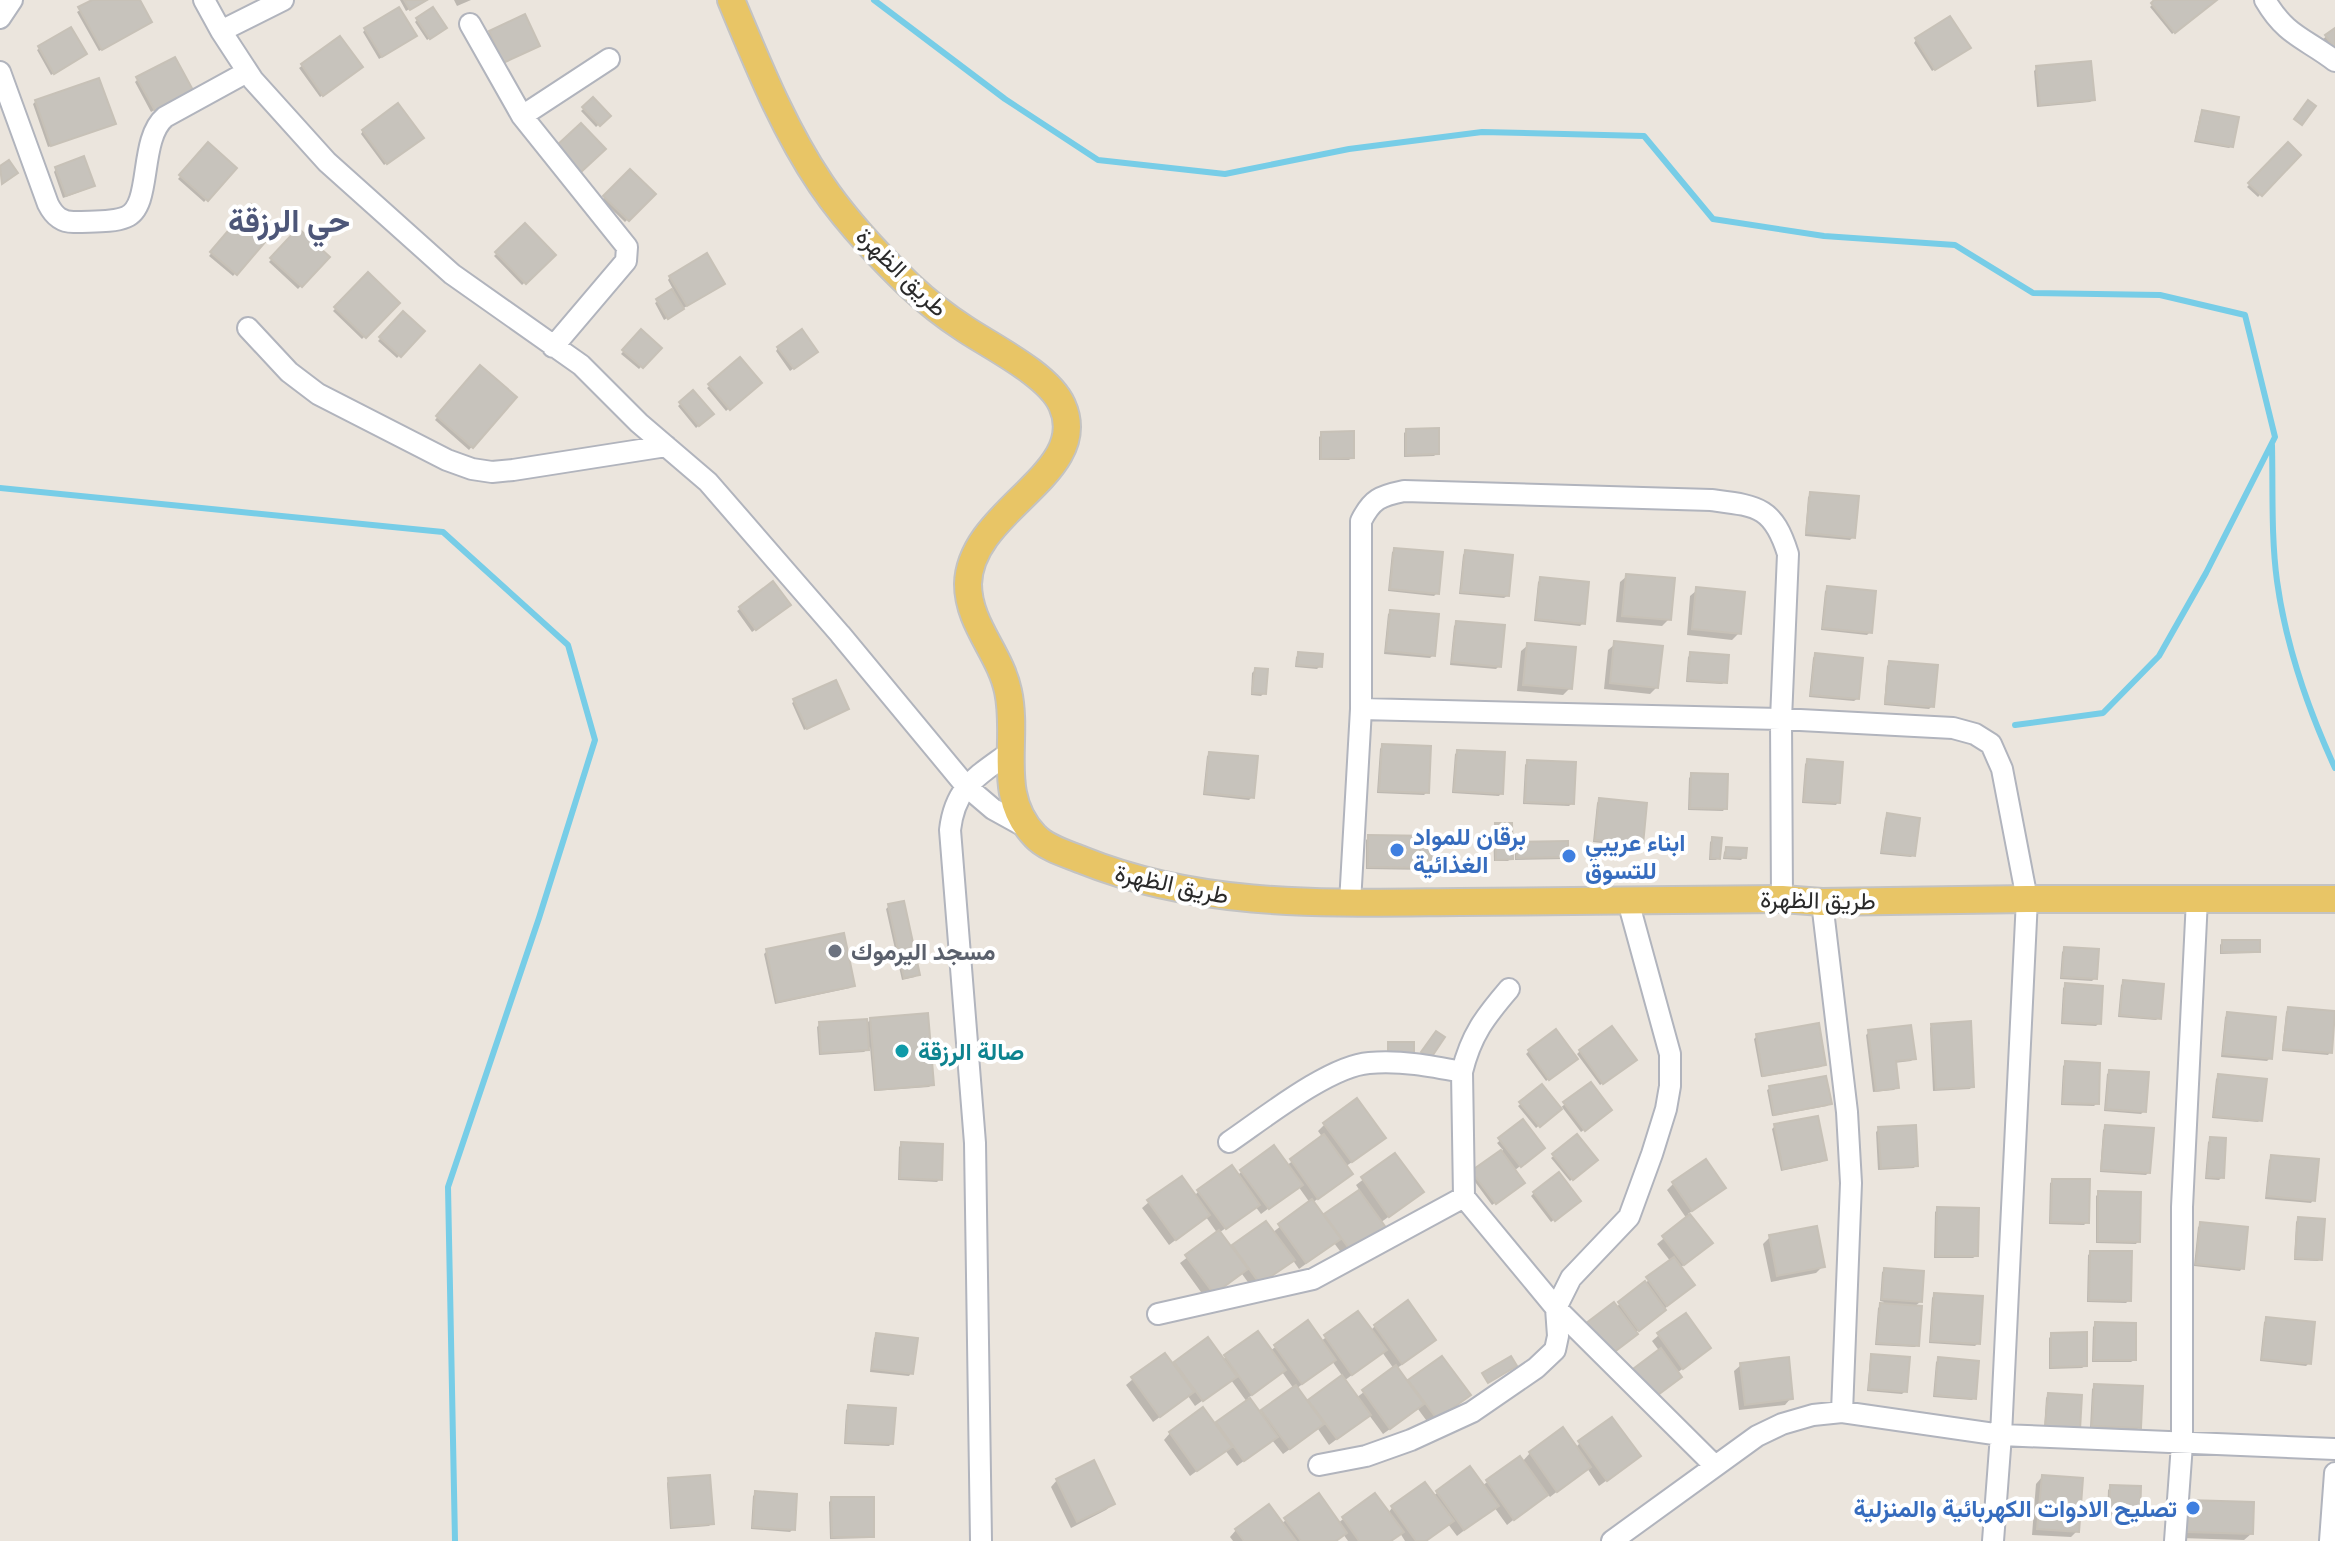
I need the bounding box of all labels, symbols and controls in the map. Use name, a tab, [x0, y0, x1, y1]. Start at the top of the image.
district label: حي الرزقة	[228, 202, 350, 248]
street label: طريق الظهرة	[850, 222, 953, 323]
place label: برقان للمواد الغذائية	[1413, 823, 1526, 879]
place label: ابناء عريبي للتسوق	[1585, 829, 1686, 886]
marker: برقان للمواد الغذائية	[1388, 841, 1406, 859]
marker: ابناء عريبي للتسوق	[1560, 847, 1578, 865]
street label: طريق الظهرة	[1112, 859, 1231, 911]
street label: طريق الظهرة	[1760, 885, 1876, 917]
place label: مسجد اليرموك	[851, 938, 996, 967]
marker: مسجد اليرموك	[826, 942, 844, 960]
place label: صالة الرزقة	[918, 1038, 1024, 1067]
marker: صالة الرزقة	[893, 1042, 911, 1060]
place label: تصليح الادوات الكهربائية والمنزلية	[1854, 1495, 2177, 1526]
marker: تصليح الادوات الكهربائية والمنزلية	[2184, 1499, 2202, 1517]

